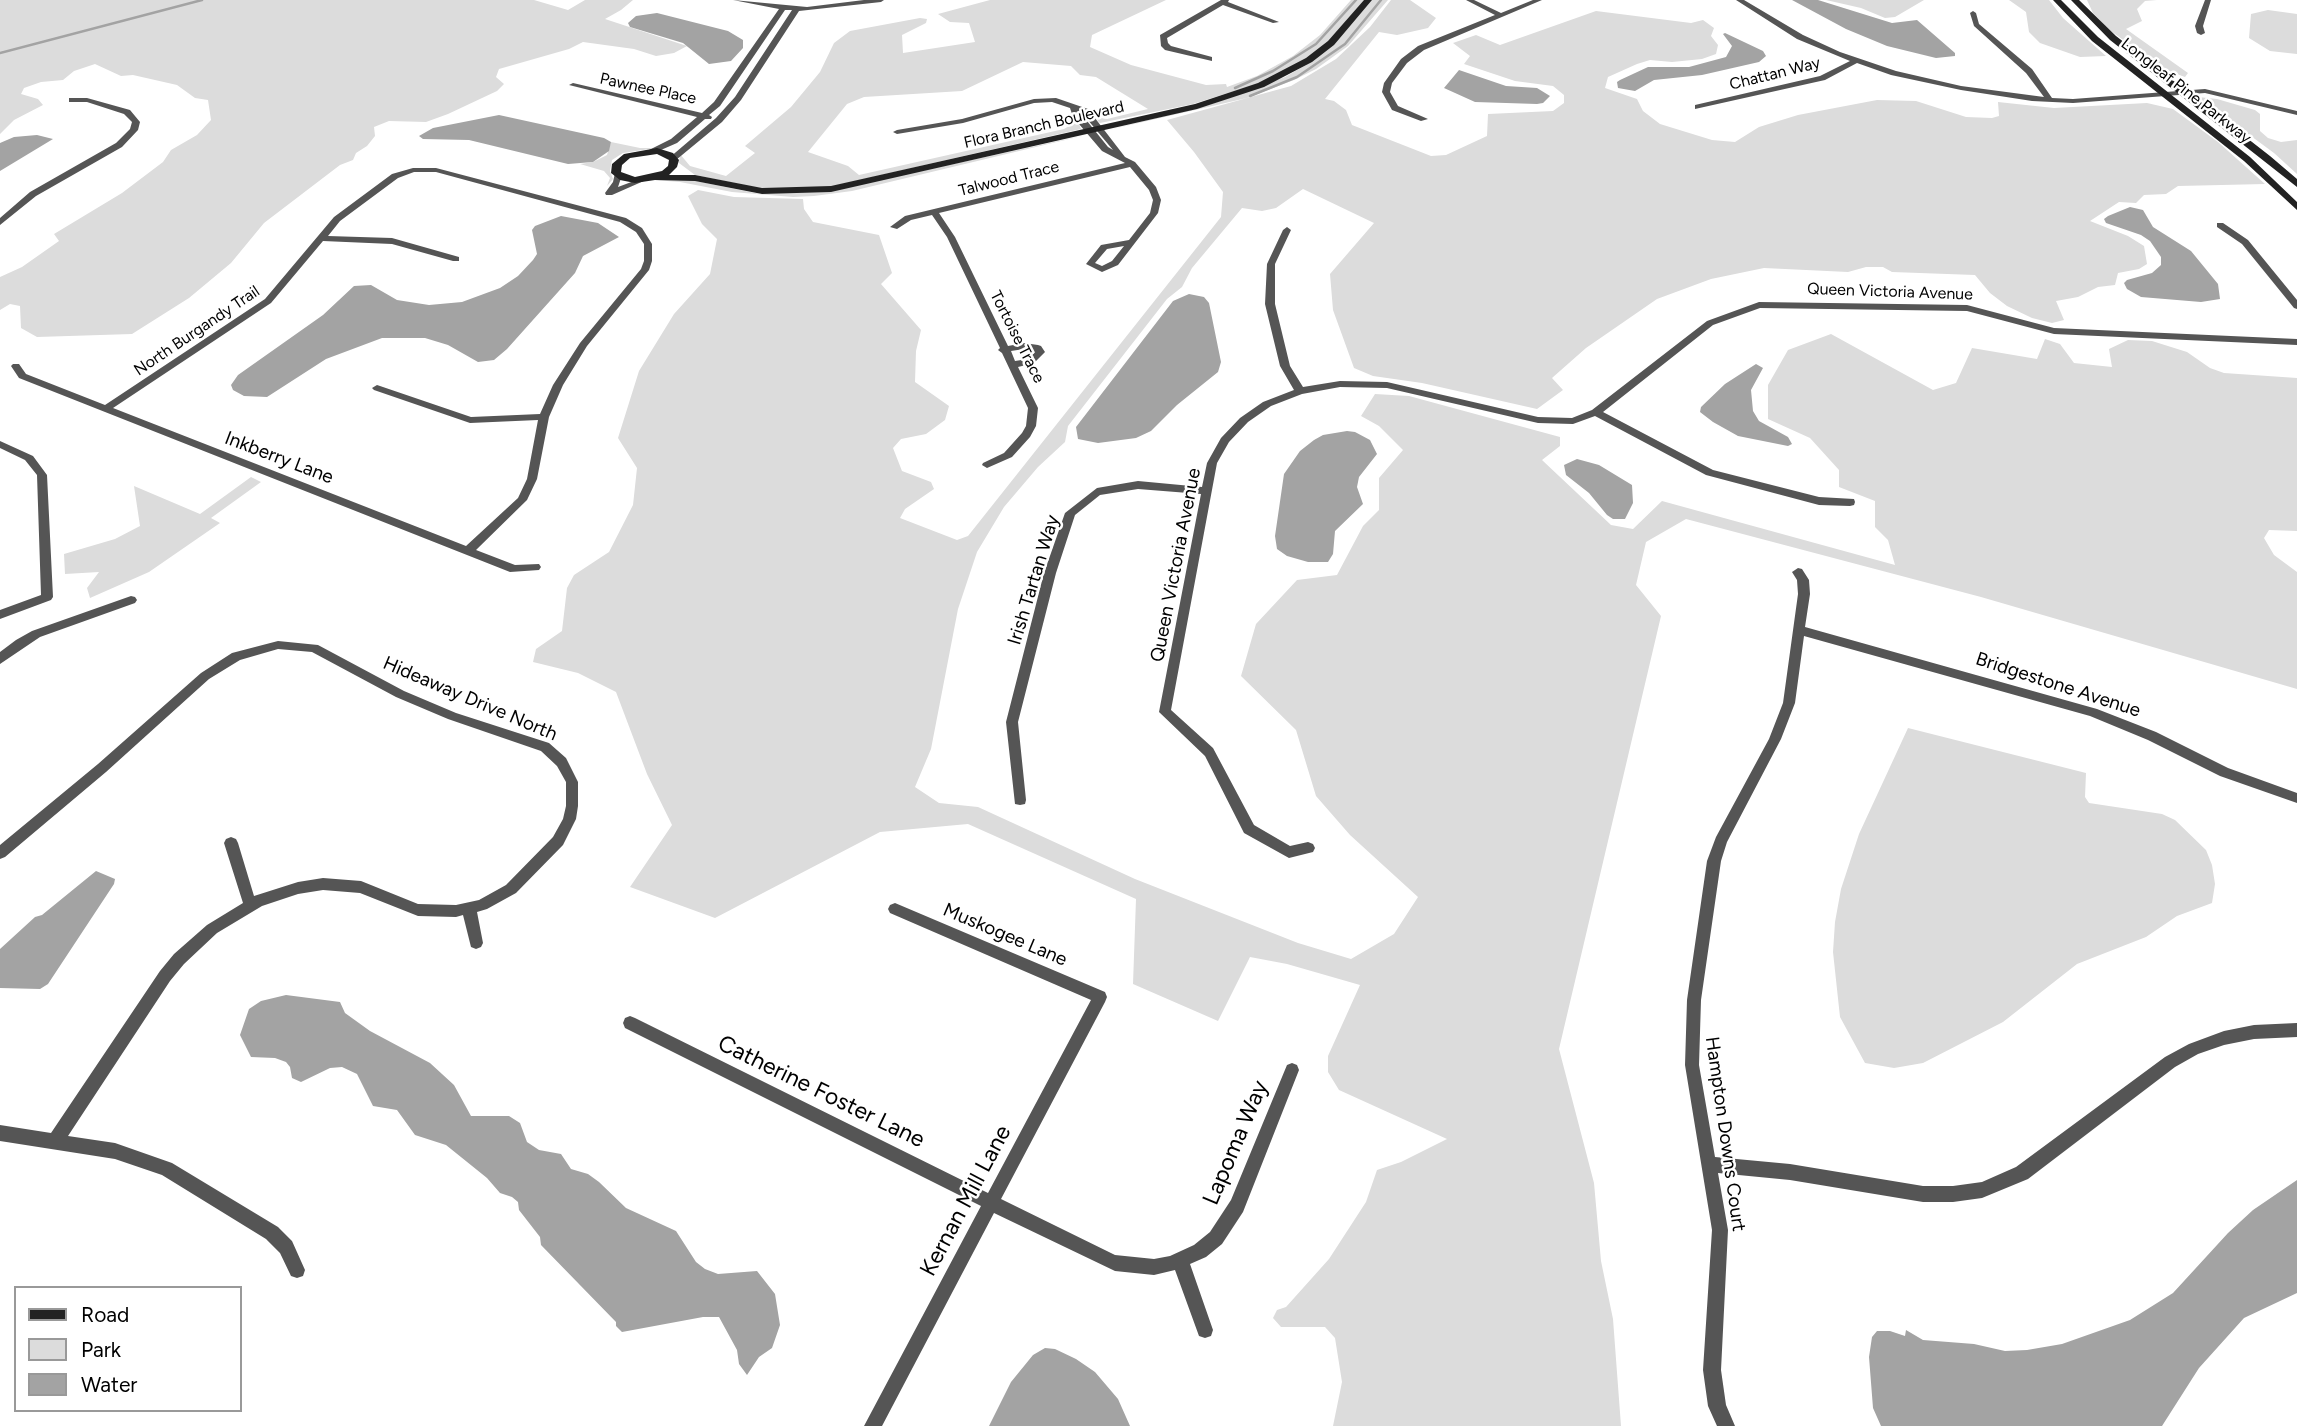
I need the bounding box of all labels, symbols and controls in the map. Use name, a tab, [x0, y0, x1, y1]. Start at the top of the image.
street label: Longleaf Pine Parkway	[2117, 34, 2255, 148]
street label: Chattan Way	[1728, 53, 1822, 95]
street label: Pawnee Place	[598, 69, 698, 109]
street label: Flora Branch Boulevard	[962, 97, 1126, 153]
street label: Talwood Trace	[957, 157, 1061, 201]
street label: Queen Victoria Avenue	[1807, 280, 1973, 304]
street label: North Burgandy Trail	[131, 282, 263, 380]
street label: Tortoise Trace	[986, 288, 1048, 386]
street label: Inkberry Lane	[221, 427, 337, 489]
street label: Queen Victoria Avenue	[1146, 466, 1206, 664]
street label: Irish Tartan Way	[1003, 512, 1065, 648]
street label: Bridgestone Avenue	[1973, 648, 2143, 722]
street label: Hideaway Drive North	[379, 652, 561, 746]
street label: Muskogee Lane	[939, 899, 1071, 971]
street label: Catherine Foster Lane	[713, 1030, 929, 1154]
street label: Hampton Downs Court	[1700, 1035, 1750, 1233]
street label: Lapoma Way	[1197, 1077, 1275, 1209]
street label: Kernan Mill Lane	[915, 1121, 1017, 1281]
legend	[14, 1286, 242, 1412]
text: Road	[81, 1302, 129, 1327]
text: Park	[81, 1337, 121, 1362]
text: Water	[81, 1372, 137, 1397]

